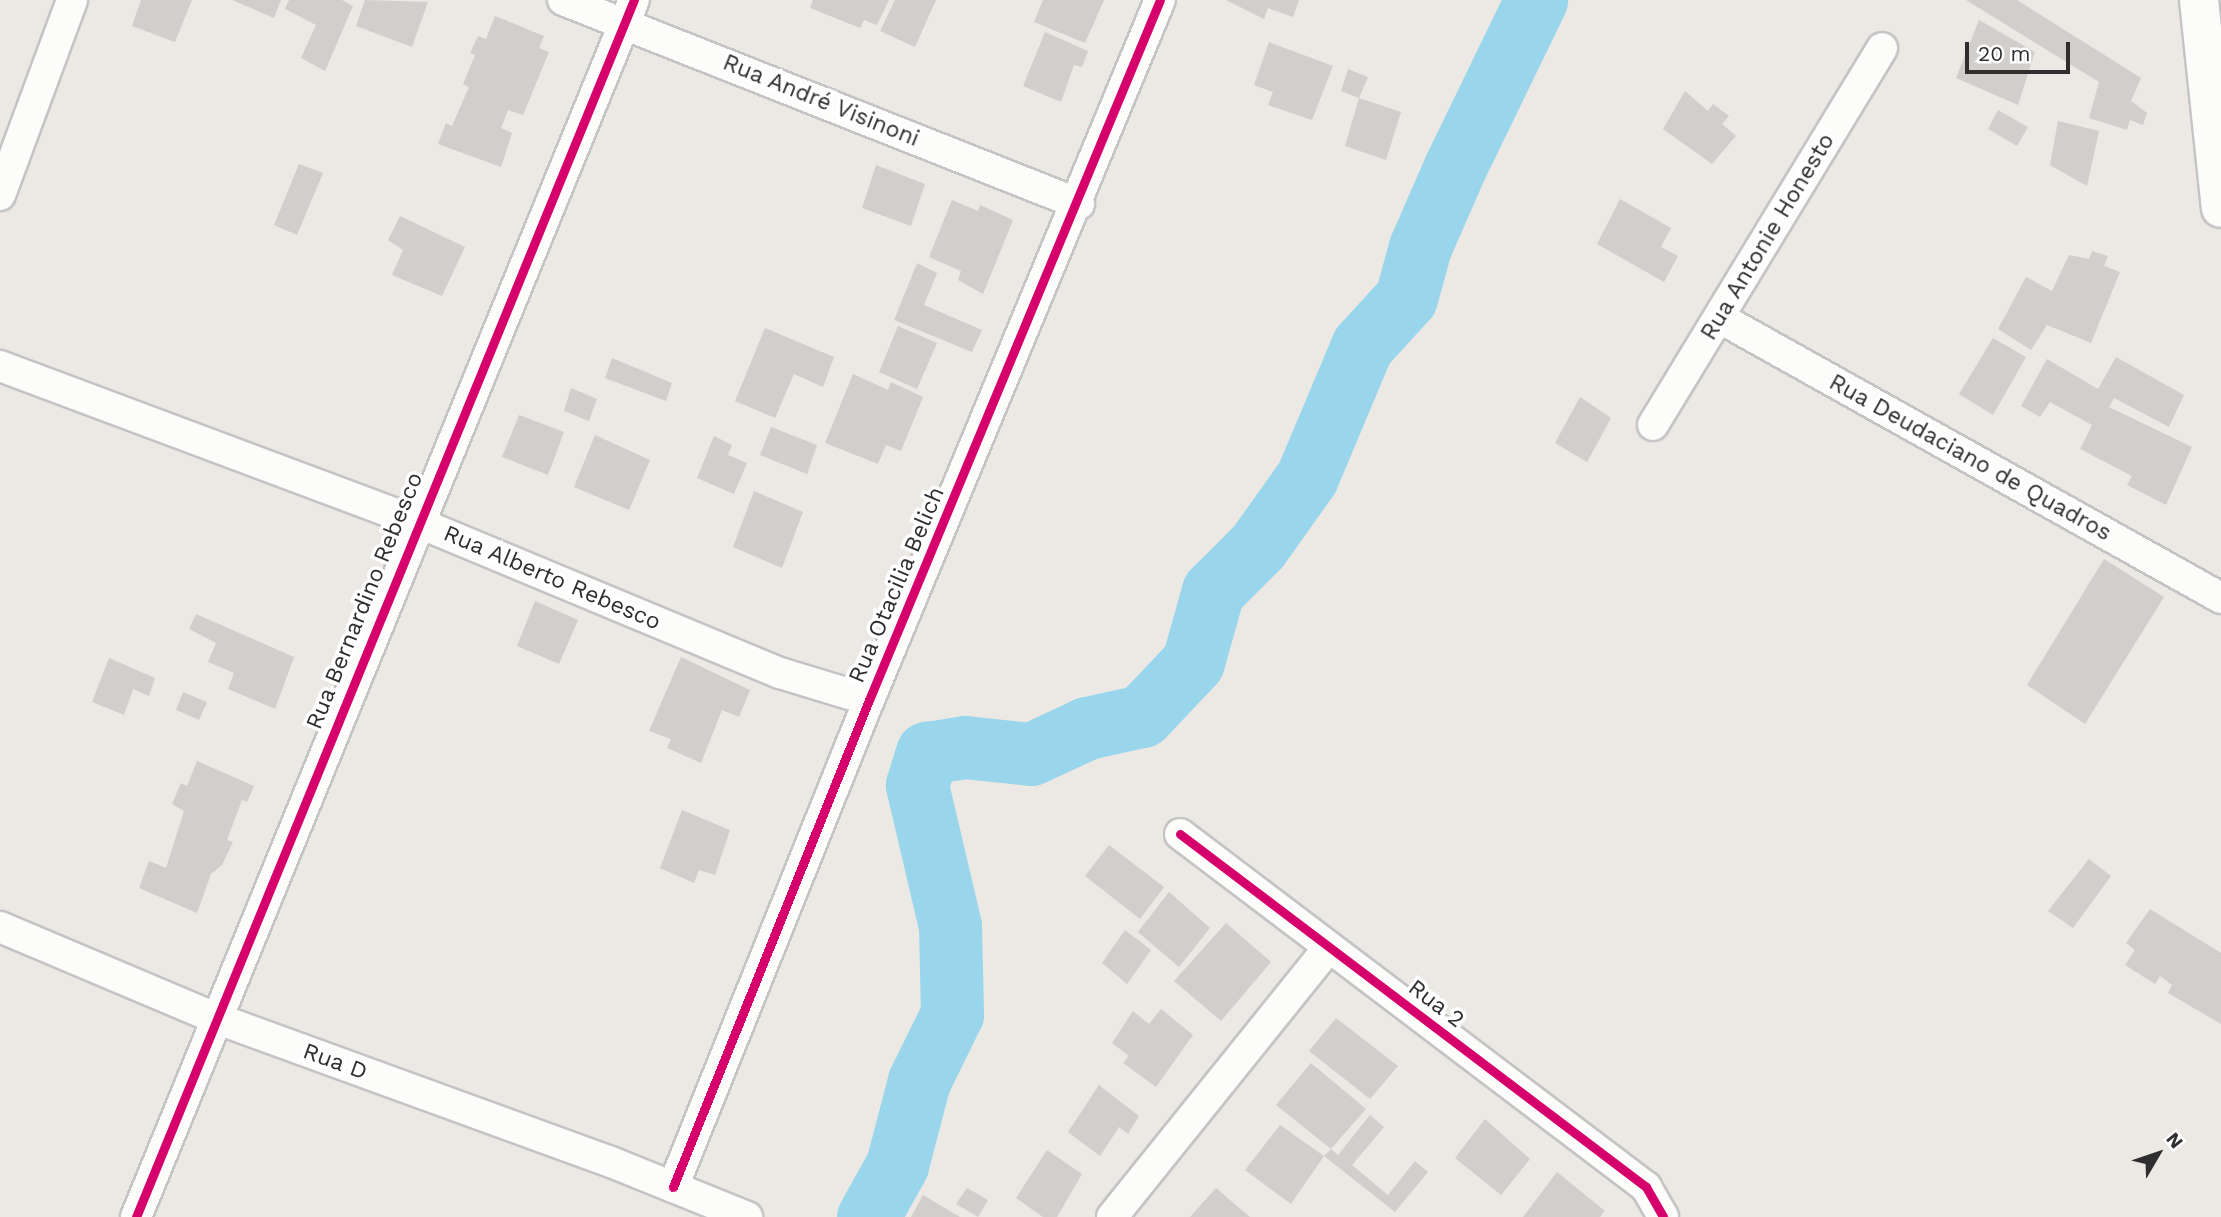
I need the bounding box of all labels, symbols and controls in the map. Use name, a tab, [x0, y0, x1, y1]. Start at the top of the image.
scale bar	[1969, 28, 2074, 72]
text: 20 m	[1978, 41, 2030, 66]
street label: Rua André Visinoni	[718, 49, 924, 153]
street label: Rua Antonie Honesto	[1695, 128, 1841, 346]
street label: Rua Deudaciano de Quadros	[1824, 369, 2116, 547]
street label: Rua Bernardino Rebesco	[301, 468, 429, 734]
street label: Rua Otacilia Belich	[843, 482, 951, 688]
street label: Rua Alberto Rebesco	[439, 519, 665, 637]
street label: Rua 2	[1402, 974, 1470, 1034]
street label: Rua D	[299, 1038, 371, 1086]
north arrow	[2123, 1119, 2193, 1189]
text: N	[2161, 1128, 2188, 1153]

